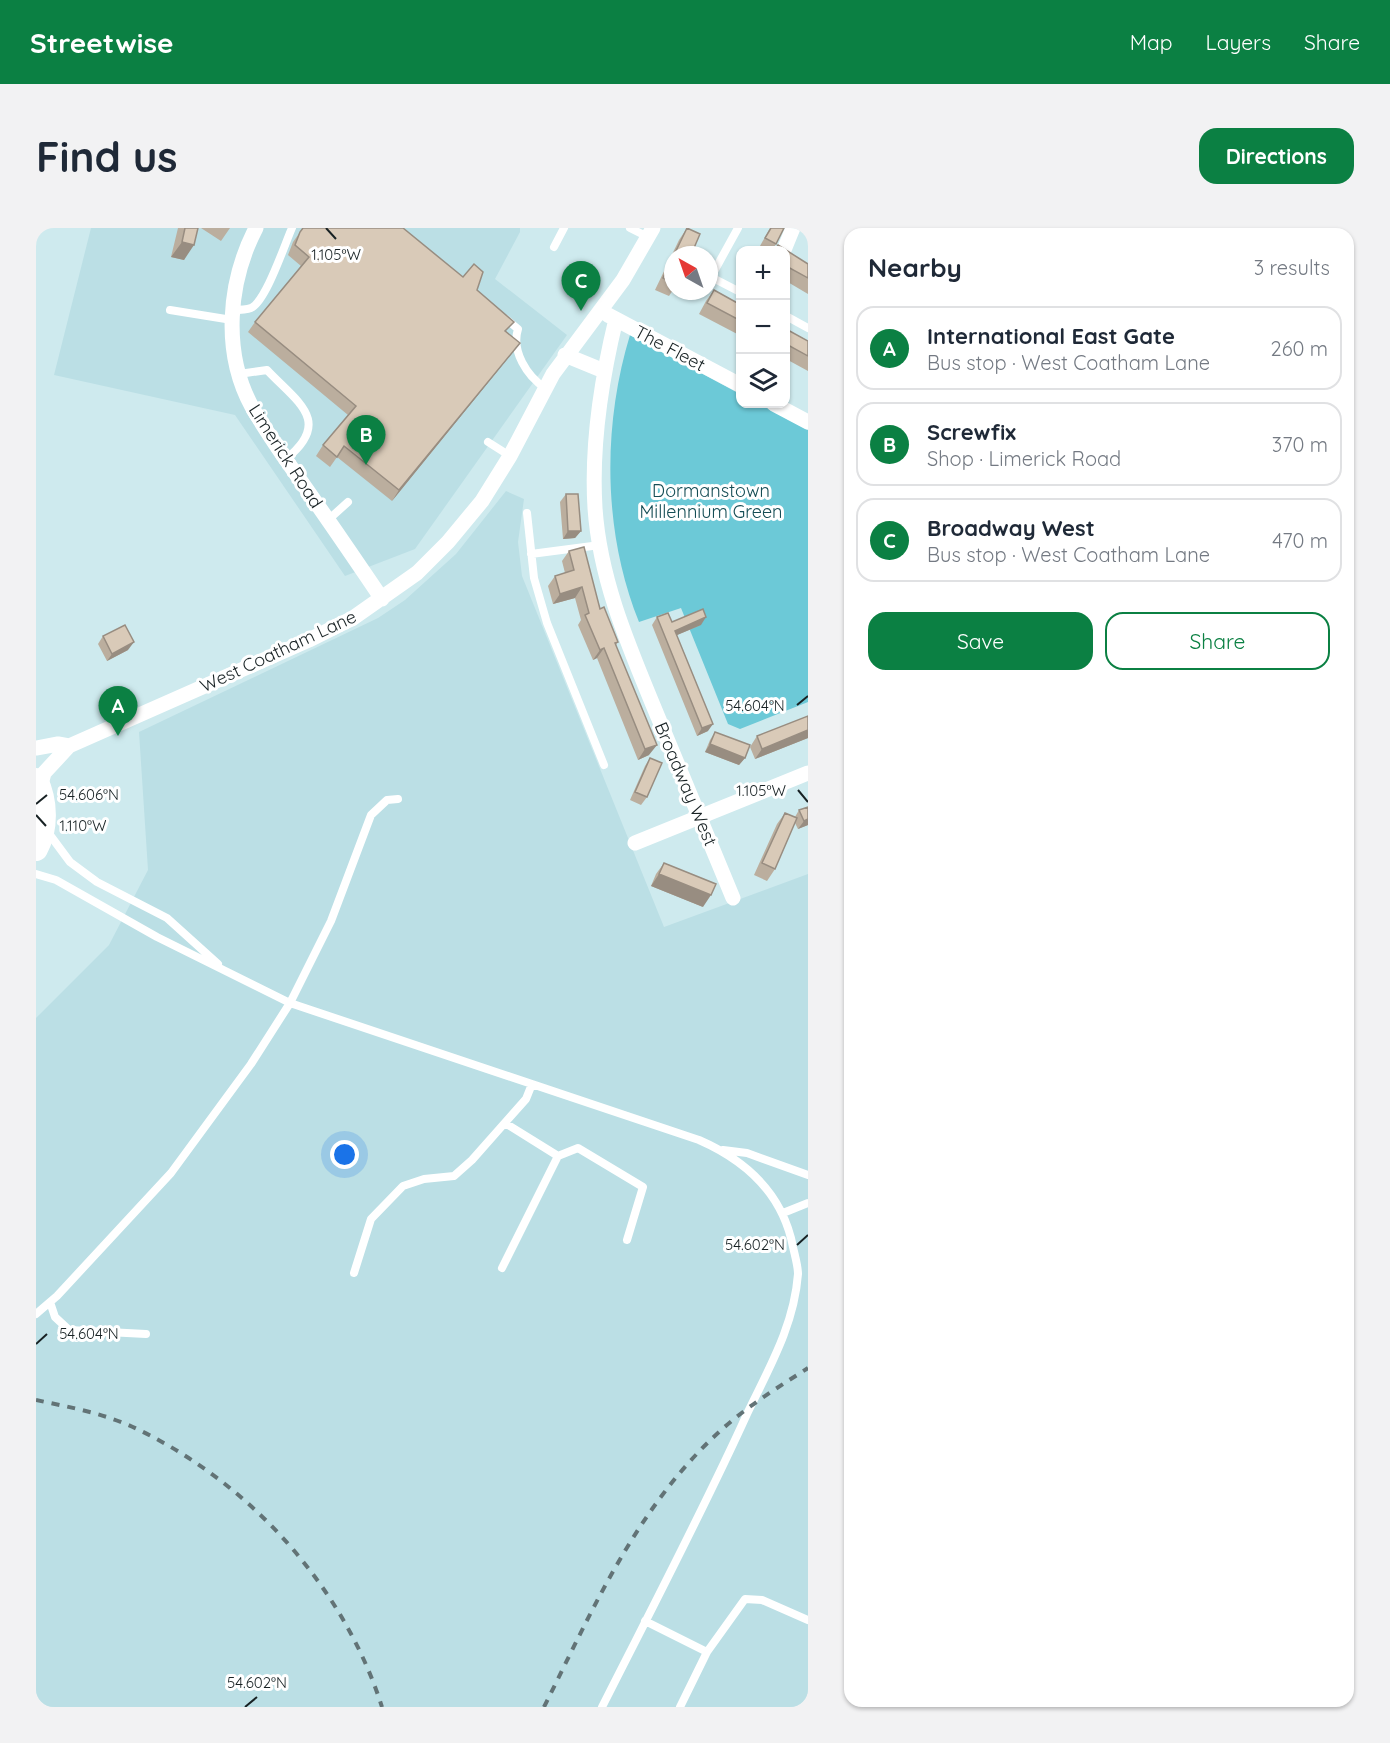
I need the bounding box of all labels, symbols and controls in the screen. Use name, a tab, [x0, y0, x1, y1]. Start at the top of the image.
text: Streetwise	[30, 25, 173, 60]
text: Map	[1130, 29, 1173, 55]
text: Layers	[1206, 29, 1271, 55]
text: Share	[1304, 29, 1360, 55]
button: Directions	[1199, 128, 1354, 184]
text: Find us	[36, 130, 178, 183]
text: 1.105°W	[311, 245, 361, 264]
north arrow	[664, 246, 718, 300]
map controls	[736, 246, 790, 408]
button: +	[736, 246, 790, 300]
text: Nearby	[868, 251, 962, 284]
text: 3 results	[1254, 255, 1330, 280]
pin: C	[562, 262, 600, 311]
button: −	[736, 300, 790, 354]
street label: The Fleet	[631, 320, 709, 376]
text: International East Gate	[927, 322, 1175, 350]
text: A	[883, 336, 896, 361]
text: 260 m	[1271, 336, 1328, 361]
text: Bus stop · West Coatham Lane	[927, 350, 1210, 375]
button: layers	[736, 354, 790, 408]
street label: Limerick Road	[244, 400, 328, 512]
pin: B	[346, 416, 386, 465]
text: Screwfix	[927, 418, 1016, 446]
text: B	[883, 432, 896, 457]
text: 370 m	[1272, 432, 1328, 457]
text: Shop · Limerick Road	[927, 446, 1121, 471]
park label: Dormanstown Millennium Green	[639, 479, 783, 523]
text: Broadway West	[927, 514, 1095, 542]
text: C	[883, 528, 896, 553]
text: 470 m	[1272, 528, 1328, 553]
text: Bus stop · West Coatham Lane	[927, 542, 1210, 567]
street label: West Coatham Lane	[196, 605, 360, 697]
button: Save	[868, 612, 1093, 670]
button: Share	[1105, 612, 1330, 670]
pin: A	[98, 686, 137, 736]
text: 54.604°N	[725, 696, 785, 715]
street label: Broadway West	[650, 719, 722, 849]
text: 1.105°W	[736, 781, 786, 800]
text: 54.606°N	[59, 785, 119, 804]
text: 1.110°W	[59, 816, 107, 835]
your location	[330, 1140, 359, 1169]
text: 54.602°N	[725, 1235, 785, 1254]
text: 54.604°N	[59, 1324, 119, 1343]
text: 54.602°N	[227, 1673, 287, 1692]

